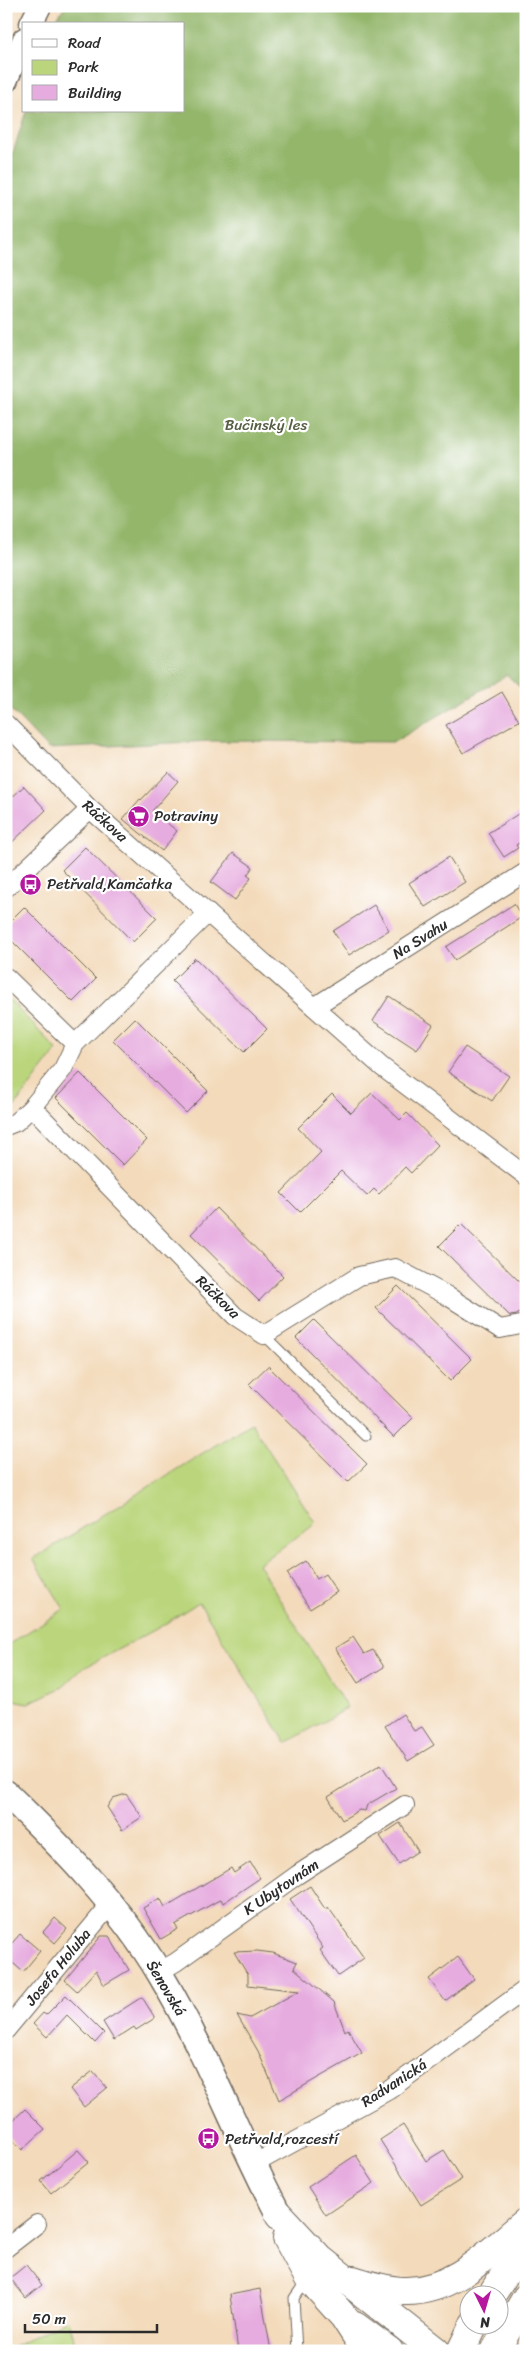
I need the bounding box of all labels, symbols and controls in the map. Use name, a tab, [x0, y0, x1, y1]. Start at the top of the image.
legend	[22, 22, 185, 112]
text: Road	[68, 30, 101, 56]
text: Park	[68, 54, 99, 80]
text: Building	[68, 80, 122, 106]
park label: Bučinský les	[225, 412, 307, 438]
street label: Ráčkova	[76, 793, 134, 849]
place label: Potraviny	[154, 803, 218, 829]
supermarket icon: Potraviny	[126, 804, 150, 828]
place label: Petřvald,Kamčatka	[47, 871, 172, 897]
bus stop icon: Petřvald,Kamčatka	[19, 872, 43, 896]
street label: Na Svahu	[387, 912, 453, 966]
street label: Ráčkova	[189, 1269, 247, 1326]
street label: K Ubytovnám	[238, 1852, 324, 1922]
street label: Josefa Holuba	[18, 1922, 98, 2012]
street label: Šenovská	[139, 1955, 193, 2021]
street label: Radvanická	[356, 2052, 433, 2114]
place label: Petřvald,rozcestí	[225, 2126, 340, 2152]
bus stop icon: Petřvald,rozcestí	[197, 2127, 221, 2151]
north arrow	[460, 2284, 510, 2334]
scale bar	[25, 2302, 158, 2334]
text: 50 m	[32, 2306, 67, 2332]
text: N	[479, 2309, 492, 2335]

